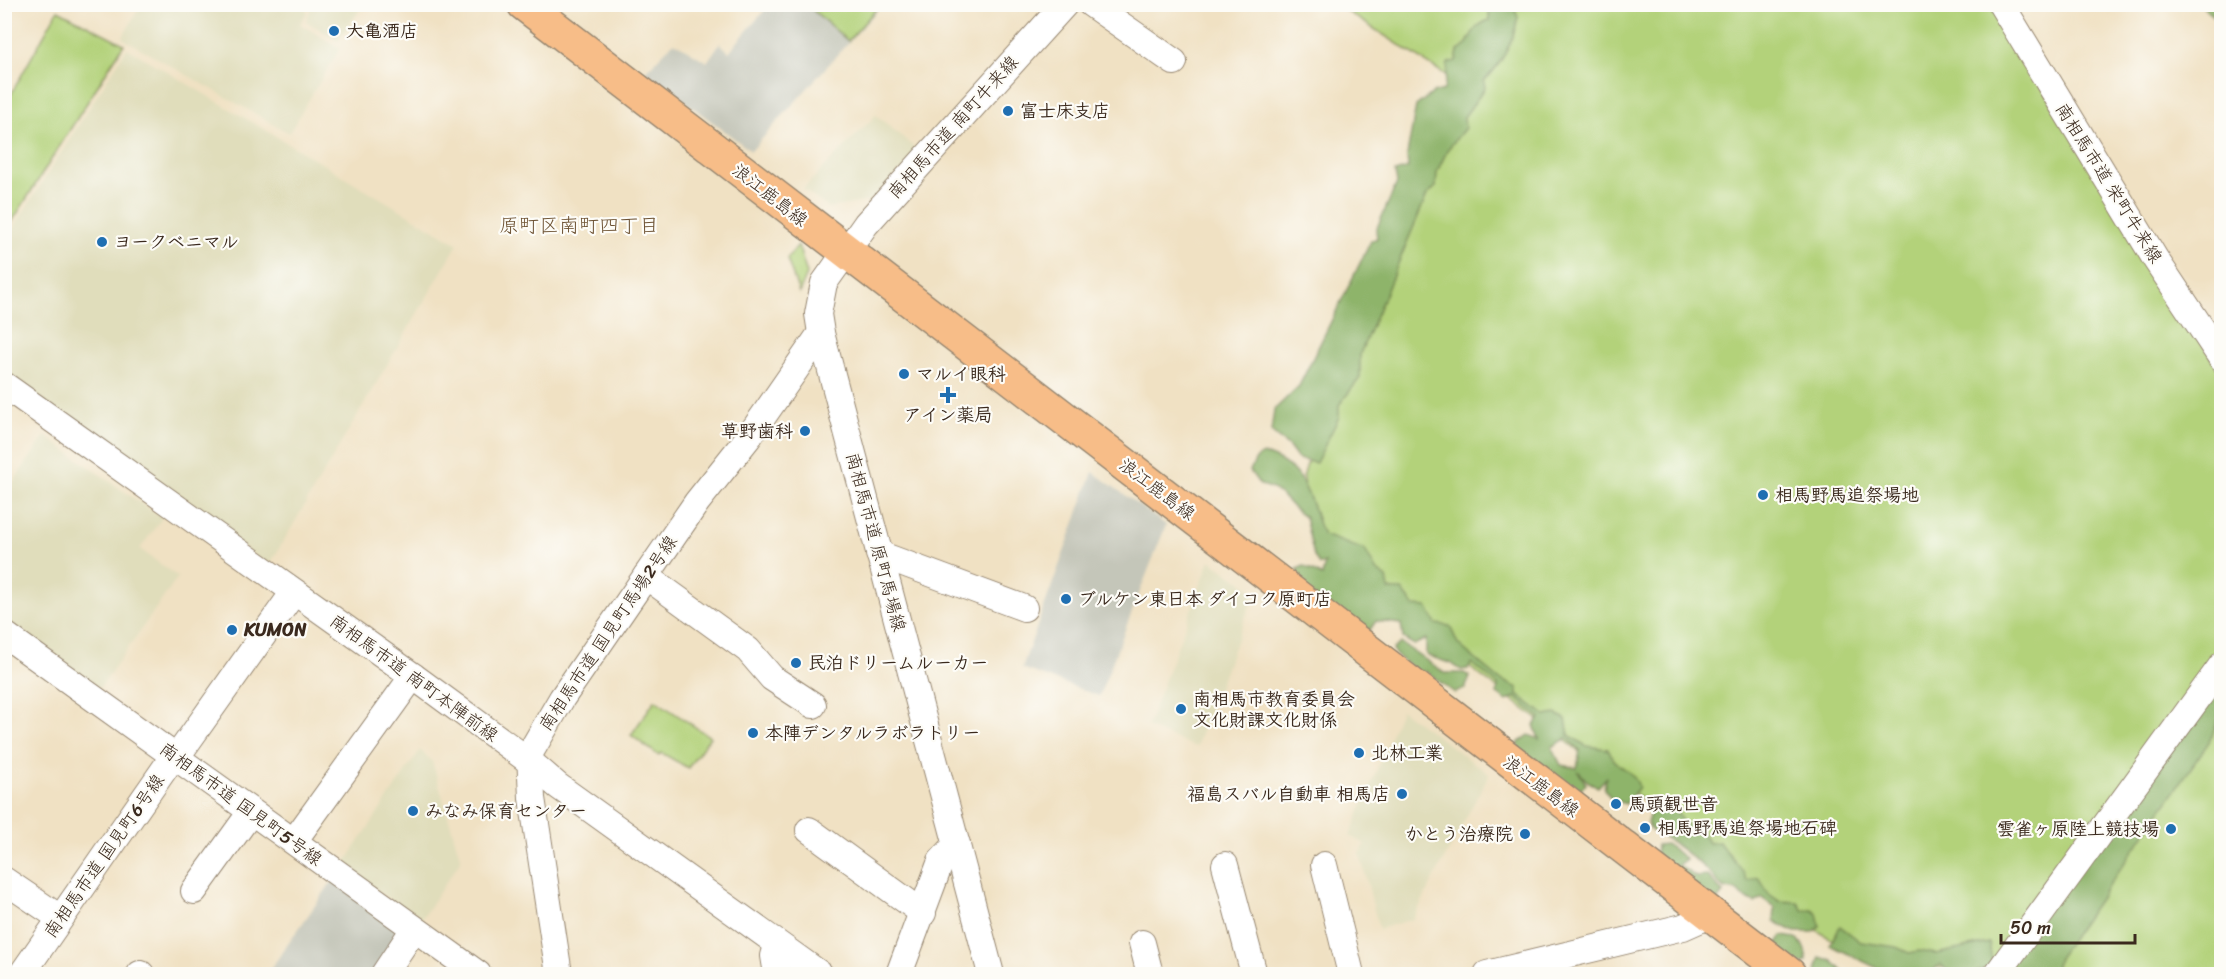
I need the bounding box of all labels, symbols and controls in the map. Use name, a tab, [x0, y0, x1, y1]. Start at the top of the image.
place label: 大亀酒店	[346, 15, 418, 47]
marker: 大亀酒店	[327, 24, 341, 38]
street label: 南相馬市道 南町牛来線	[879, 48, 1027, 206]
place label: 富士床支店	[1020, 95, 1110, 127]
street label: 南相馬市道 栄町牛来線	[2046, 96, 2172, 270]
marker: 富士床支店	[1001, 104, 1015, 118]
street label: 浪江鹿島線	[725, 155, 815, 235]
district label: 原町区南町四丁目	[499, 208, 659, 243]
place label: ヨークベニマル	[114, 226, 239, 258]
marker: ヨークベニマル	[95, 235, 109, 249]
place label: マルイ眼科	[916, 358, 1006, 390]
marker: マルイ眼科	[897, 367, 911, 381]
marker: アイン薬局	[941, 388, 955, 402]
place label: アイン薬局	[904, 399, 992, 431]
place label: 草野歯科	[721, 415, 793, 447]
marker: 草野歯科	[798, 424, 812, 438]
street label: 南相馬市道 原町馬場線	[837, 449, 915, 635]
street label: 浪江鹿島線	[1111, 449, 1203, 529]
place label: 相馬野馬追祭場地	[1775, 479, 1919, 511]
marker: 相馬野馬追祭場地	[1756, 488, 1770, 502]
street label: 南相馬市道 国見町馬場2号線	[530, 528, 686, 738]
place label: ブルケン東日本 ダイコク原町店	[1078, 583, 1332, 615]
marker: ブルケン東日本 ダイコク原町店	[1059, 592, 1073, 606]
street label: 南相馬市道 南町本陣前線	[323, 605, 505, 751]
place label: KUMON	[243, 614, 307, 646]
marker: KUMON	[225, 623, 239, 637]
place label: 民泊ドリームルーカー	[808, 647, 988, 679]
marker: 民泊ドリームルーカー	[789, 656, 803, 670]
place label: 南相馬市教育委員会 文化財課文化財係	[1193, 683, 1355, 736]
marker: 南相馬市教育委員会 文化財課文化財係	[1174, 702, 1188, 716]
place label: 本陣デンタルラボラトリー	[765, 717, 980, 749]
marker: 本陣デンタルラボラトリー	[746, 726, 760, 740]
street label: 南相馬市道 国見町5号線	[152, 734, 330, 874]
place label: 北林工業	[1371, 737, 1443, 769]
marker: 北林工業	[1352, 746, 1366, 760]
street label: 浪江鹿島線	[1495, 746, 1587, 826]
street label: 南相馬市道 国見町6号線	[35, 767, 173, 945]
place label: 福島スバル自動車 相馬店	[1187, 778, 1390, 810]
marker: 福島スバル自動車 相馬店	[1395, 787, 1409, 801]
place label: 馬頭観世音	[1628, 788, 1718, 820]
place label: みなみ保育センター	[425, 795, 587, 827]
marker: 馬頭観世音	[1609, 797, 1623, 811]
marker: みなみ保育センター	[406, 804, 420, 818]
place label: 相馬野馬追祭場地石碑	[1657, 812, 1837, 844]
place label: 雲雀ヶ原陸上競技場	[1997, 813, 2159, 845]
place label: かとう治療院	[1405, 818, 1513, 850]
marker: 相馬野馬追祭場地石碑	[1638, 821, 1652, 835]
marker: 雲雀ヶ原陸上競技場	[2164, 822, 2178, 836]
marker: かとう治療院	[1518, 827, 1532, 841]
scale bar	[2001, 907, 2134, 945]
text: 50 m	[2010, 912, 2051, 944]

